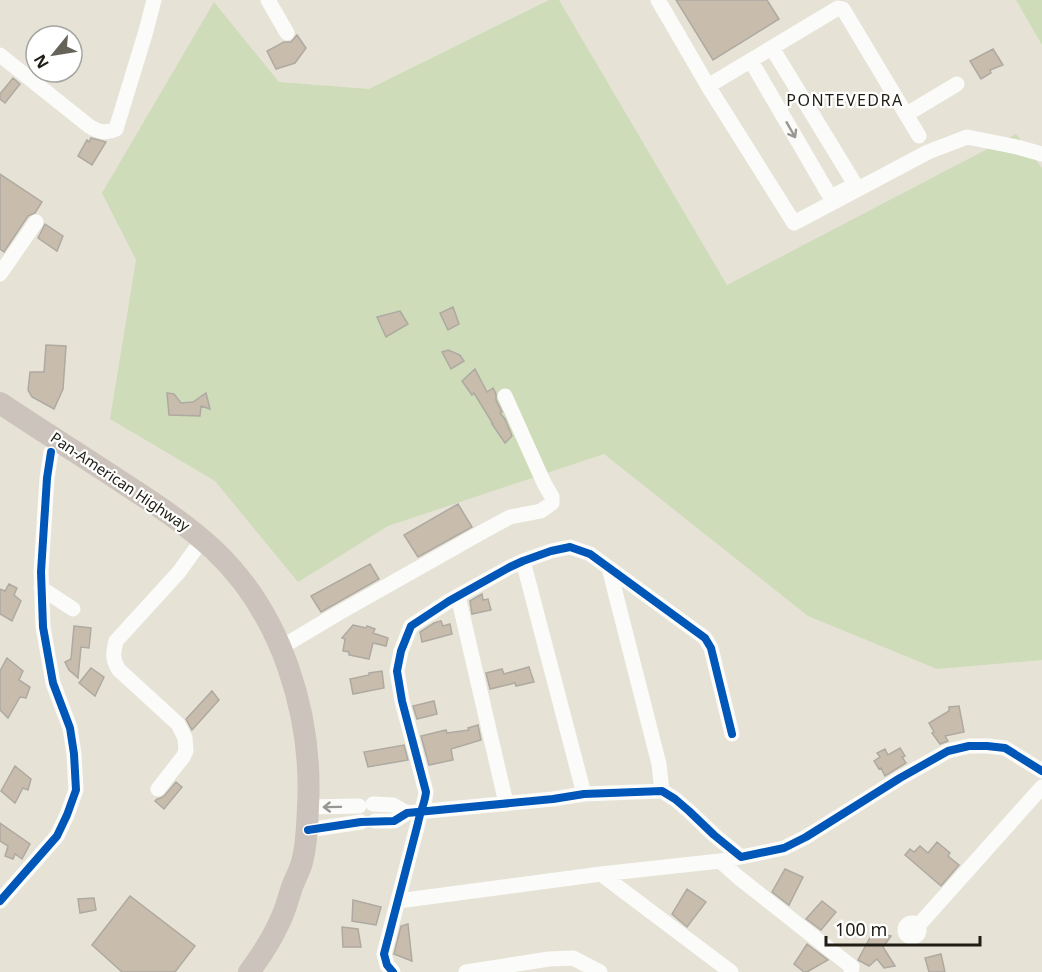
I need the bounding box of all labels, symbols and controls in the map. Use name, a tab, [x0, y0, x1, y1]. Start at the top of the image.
north arrow	[24, 24, 84, 84]
text: N	[28, 50, 54, 73]
district label: PONTEVEDRA	[786, 89, 904, 111]
one-way arrow	[785, 121, 797, 138]
street label: Pan-American Highway	[47, 427, 194, 535]
one-way arrow	[323, 801, 343, 813]
scale bar	[826, 909, 980, 947]
text: 100 m	[835, 917, 887, 941]

